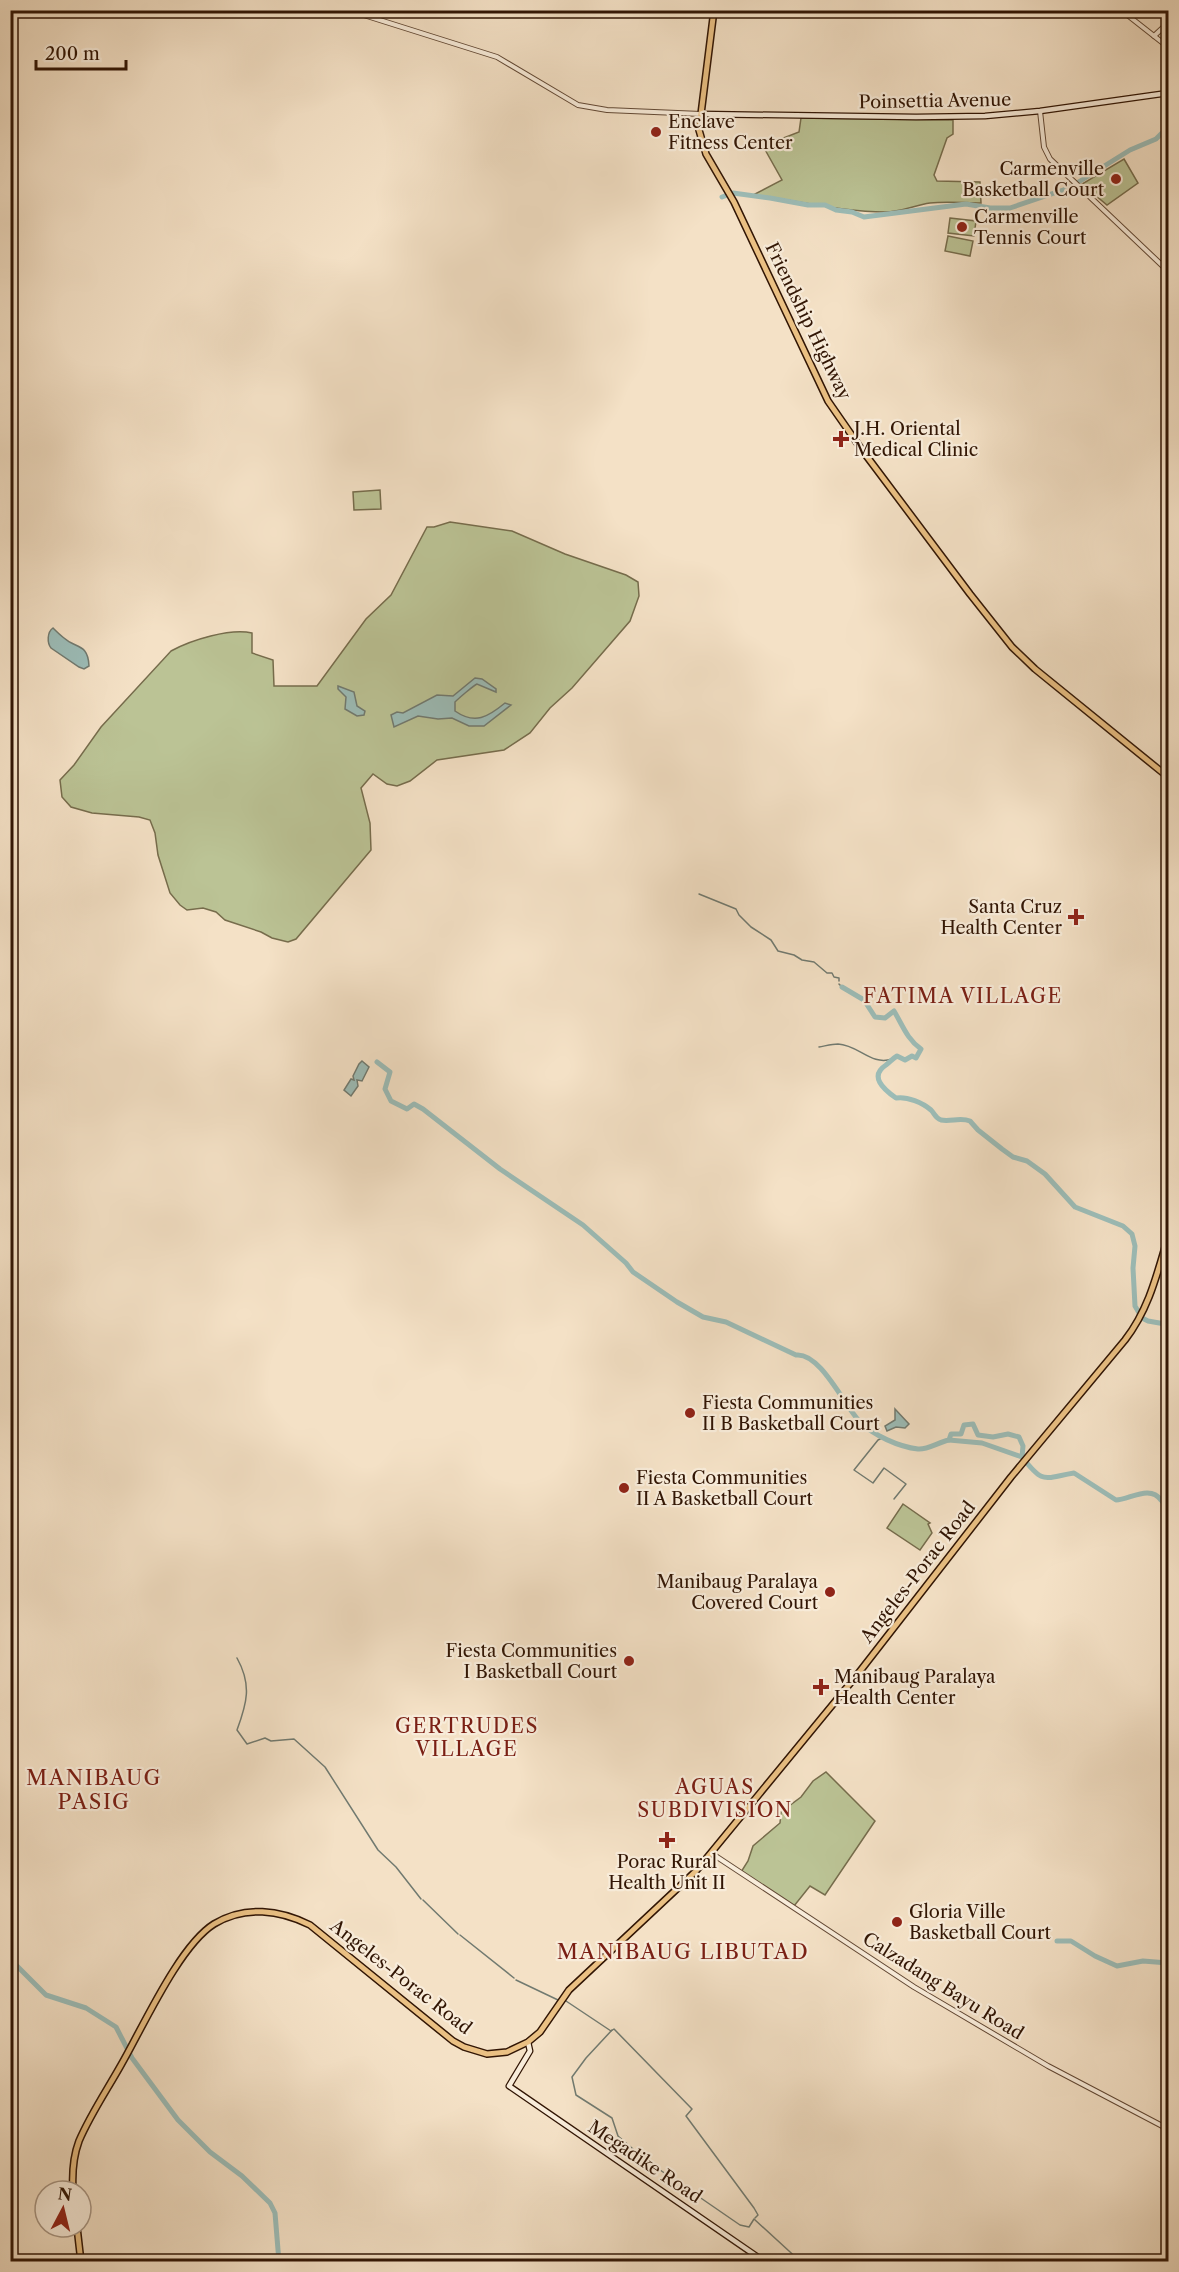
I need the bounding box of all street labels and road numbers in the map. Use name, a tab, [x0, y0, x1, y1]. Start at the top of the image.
street label: Poinsettia Avenue	[858, 89, 1012, 113]
street label: Friendship Highway	[760, 239, 856, 404]
street label: Angeles-Porac Road	[855, 1497, 980, 1648]
street label: Angeles-Porac Road	[325, 1914, 476, 2039]
street label: Calzadang Bayu Road	[858, 1928, 1028, 2045]
street label: Megadike Road	[584, 2116, 706, 2208]

